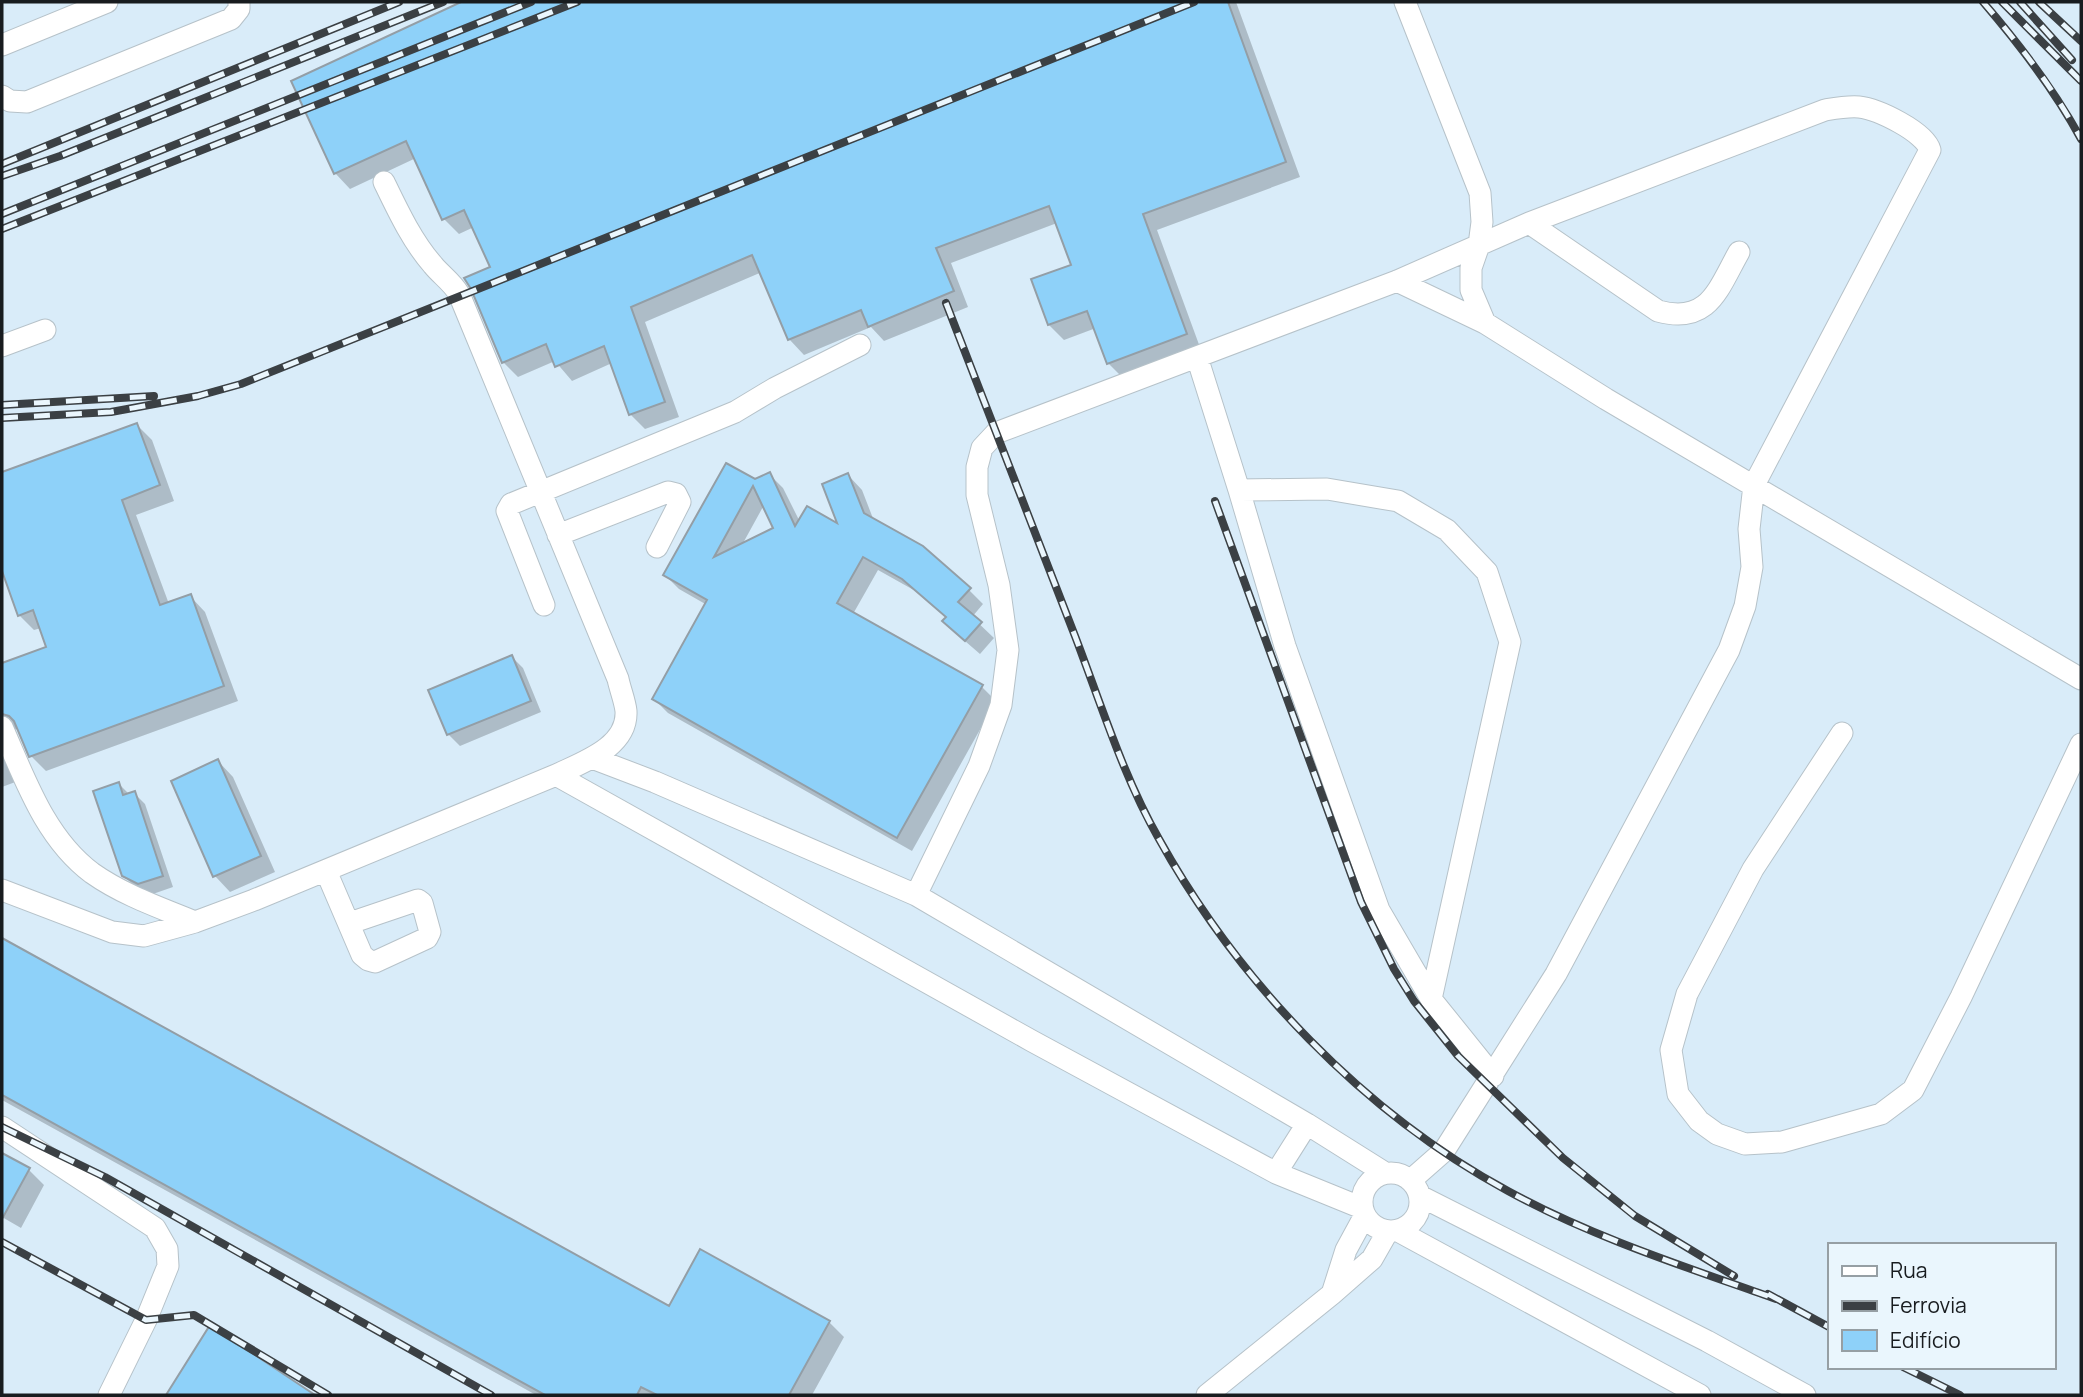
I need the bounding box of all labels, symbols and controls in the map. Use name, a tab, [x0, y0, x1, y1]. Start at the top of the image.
legend	[1828, 1243, 2055, 1369]
text: Rua	[1890, 1256, 1927, 1284]
text: Ferrovia	[1890, 1291, 1967, 1319]
text: Edifício	[1890, 1326, 1961, 1354]

